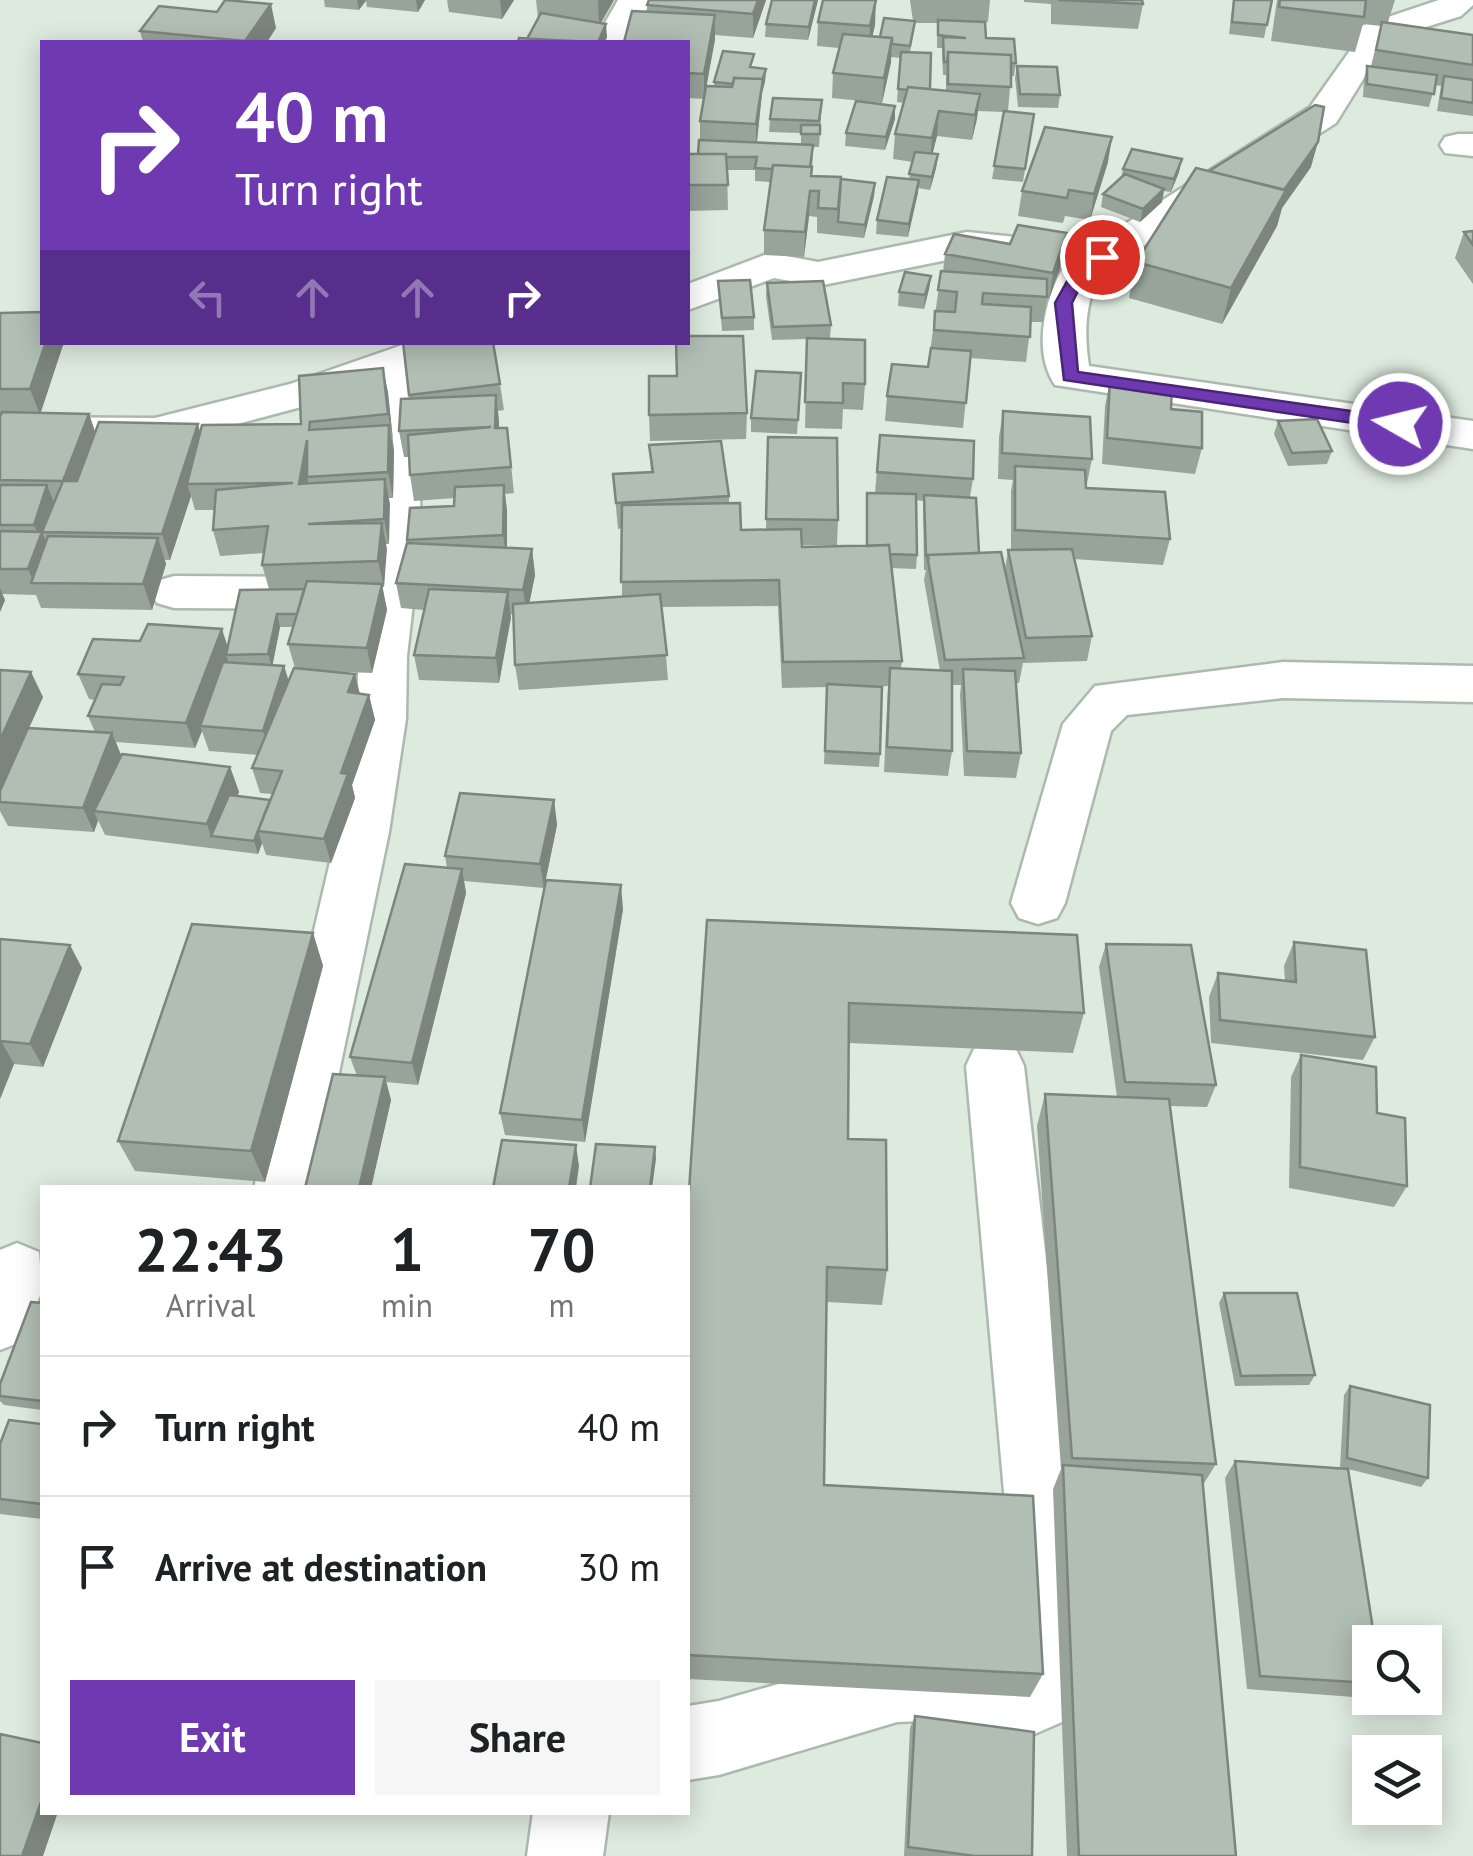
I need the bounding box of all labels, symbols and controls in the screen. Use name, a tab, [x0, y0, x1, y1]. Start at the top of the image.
text: 40 m	[235, 71, 388, 161]
icon: right	[70, 80, 200, 210]
text: Turn right	[235, 159, 423, 217]
pin	[1060, 215, 1145, 300]
icon: arrive	[1075, 230, 1130, 285]
icon: left	[180, 270, 235, 325]
icon: ahead	[285, 270, 340, 325]
icon: ahead	[390, 270, 445, 325]
icon: right	[495, 270, 550, 325]
position arrow	[1348, 372, 1452, 476]
text: 22:43	[134, 1210, 287, 1288]
text: 1	[390, 1210, 424, 1288]
text: 70	[528, 1210, 596, 1288]
text: Arrival	[166, 1284, 255, 1326]
text: min	[381, 1284, 433, 1326]
text: m	[549, 1284, 575, 1326]
icon: right	[70, 1399, 125, 1454]
text: Turn right	[155, 1402, 315, 1451]
text: 40 m	[578, 1402, 660, 1451]
icon: arrive	[70, 1539, 125, 1594]
text: Arrive at destination	[155, 1542, 487, 1591]
text: 30 m	[578, 1542, 660, 1591]
map controls	[1352, 1625, 1442, 1825]
button: search	[1352, 1625, 1442, 1715]
button: Exit	[70, 1680, 355, 1795]
button: Share	[375, 1680, 660, 1795]
button: layers	[1352, 1735, 1442, 1825]

